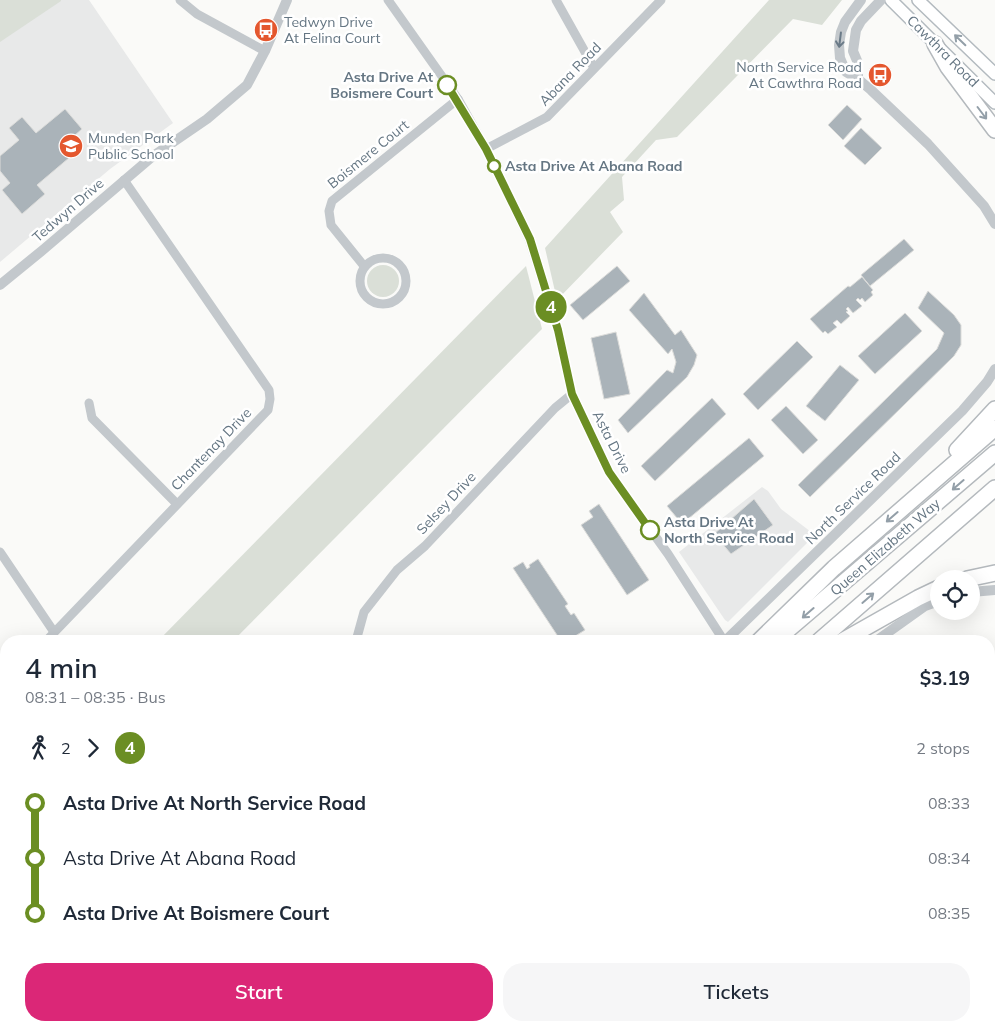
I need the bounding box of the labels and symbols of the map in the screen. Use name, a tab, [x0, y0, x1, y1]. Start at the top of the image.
street label: Cawthra Road	[903, 11, 983, 91]
place label: Tedwyn Drive At Felina Court	[284, 13, 380, 47]
bus stop icon: Tedwyn Drive At Felina Court	[253, 17, 279, 43]
one-way arrow	[835, 32, 845, 48]
one-way arrow	[954, 34, 966, 47]
street label: Abana Road	[535, 38, 605, 110]
place label: North Service Road At Cawthra Road	[736, 58, 862, 92]
bus stop icon: North Service Road At Cawthra Road	[867, 62, 893, 88]
place label: Asta Drive At Boismere Court	[330, 68, 434, 102]
marker: Asta Drive At Boismere Court	[437, 75, 457, 95]
one-way arrow	[977, 106, 987, 120]
street label: Boismere Court	[324, 116, 412, 192]
place label: Munden Park Public School	[88, 129, 174, 163]
school or university icon: Munden Park Public School	[58, 133, 84, 159]
place label: Asta Drive At Abana Road	[505, 157, 683, 175]
marker: Asta Drive At Abana Road	[487, 159, 501, 173]
street label: Tedwyn Drive	[29, 174, 107, 246]
line badge: 4	[535, 291, 567, 323]
street label: Chantenay Drive	[167, 404, 255, 494]
street label: Asta Drive	[589, 408, 635, 476]
street label: North Service Road	[802, 448, 904, 548]
street label: Selsey Drive	[412, 468, 480, 538]
one-way arrow	[952, 479, 965, 490]
street label: Queen Elizabeth Way	[826, 494, 944, 600]
one-way arrow	[886, 512, 899, 523]
place label: Asta Drive At North Service Road	[664, 513, 794, 547]
marker: Asta Drive At North Service Road	[640, 520, 660, 540]
one-way arrow	[862, 592, 875, 603]
one-way arrow	[802, 607, 815, 619]

